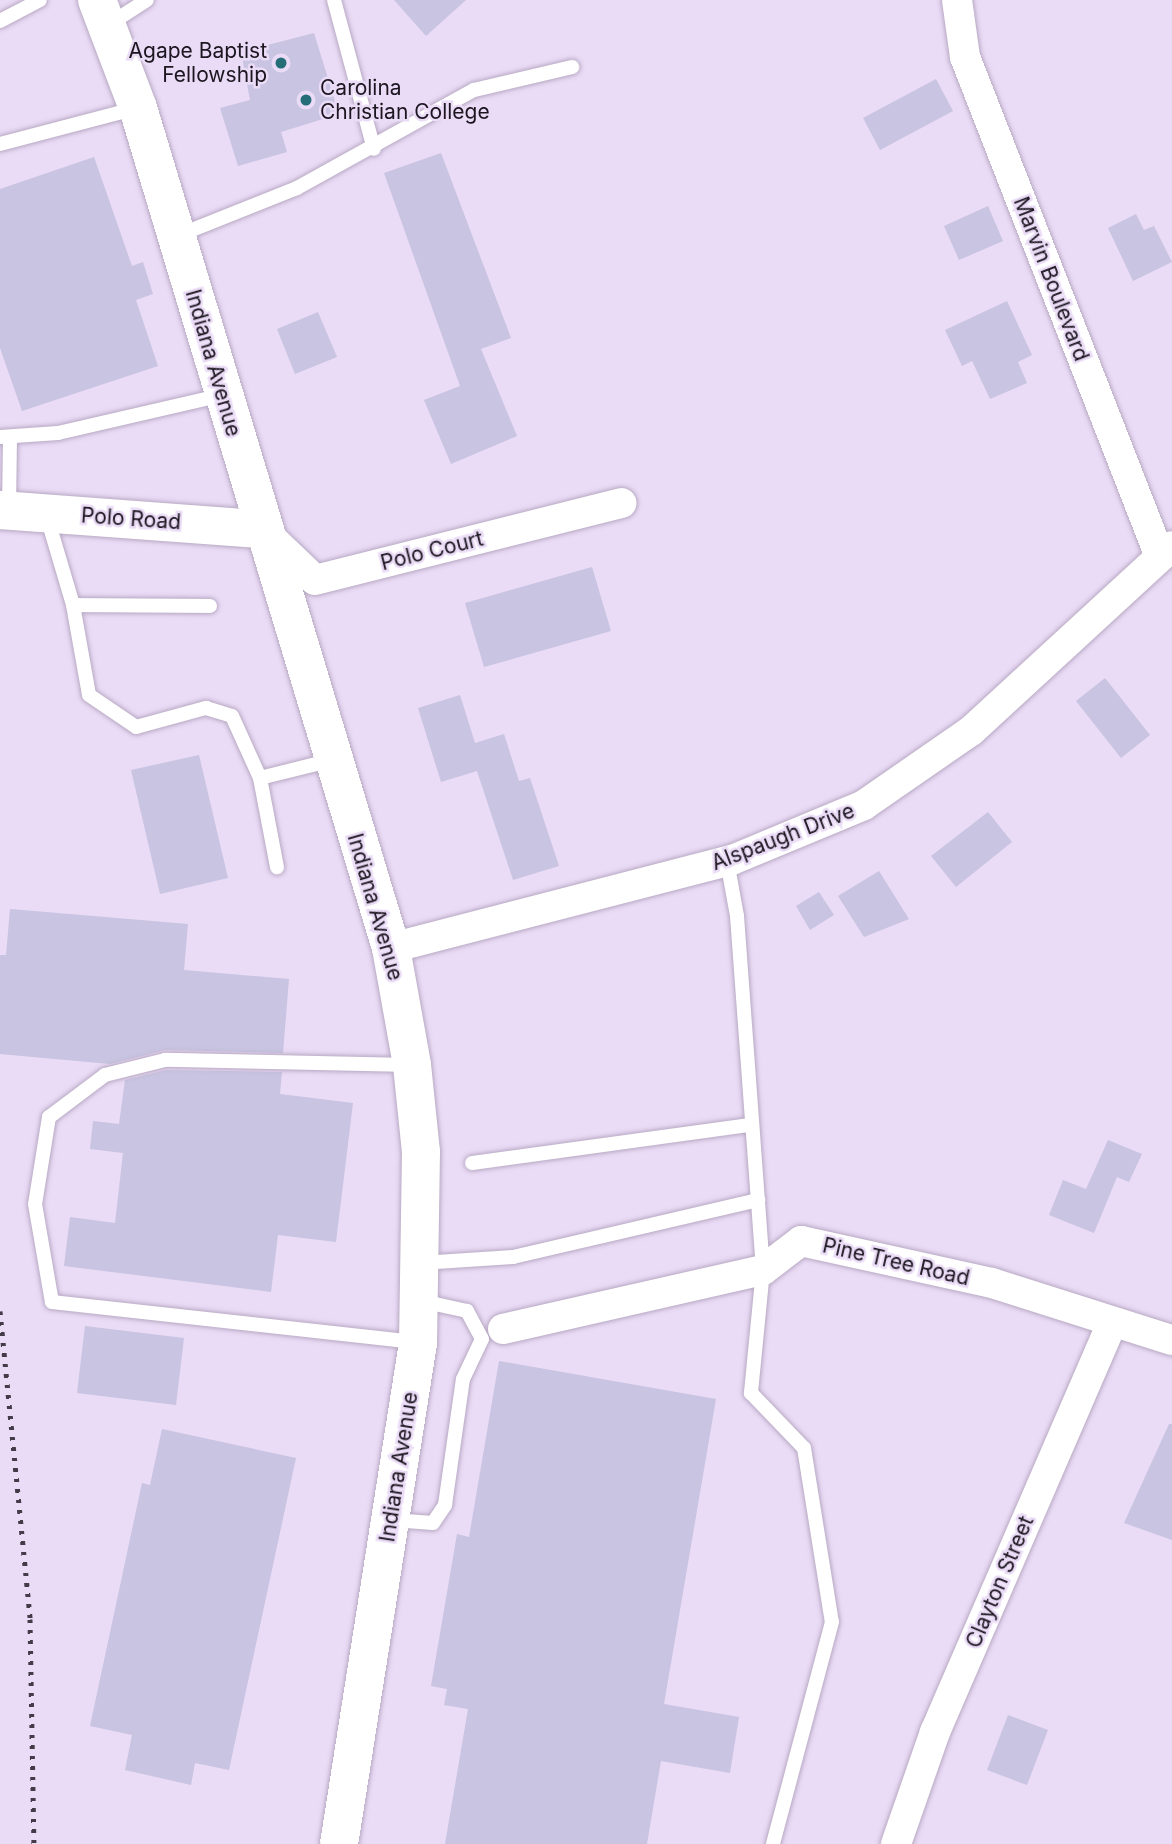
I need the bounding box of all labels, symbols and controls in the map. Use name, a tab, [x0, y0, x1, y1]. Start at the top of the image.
place label: Agape Baptist Fellowship	[129, 38, 267, 88]
marker: Agape Baptist Fellowship	[273, 55, 289, 71]
place label: Carolina Christian College	[320, 75, 490, 125]
marker: Carolina Christian College	[298, 92, 314, 108]
street label: Marvin Boulevard	[1008, 193, 1094, 365]
street label: Indiana Avenue	[180, 287, 246, 439]
street label: Polo Road	[80, 503, 182, 535]
street label: Polo Court	[378, 526, 486, 576]
street label: Alspaugh Drive	[708, 798, 858, 876]
street label: Indiana Avenue	[342, 831, 408, 983]
street label: Pine Tree Road	[820, 1233, 972, 1291]
street label: Indiana Avenue	[375, 1390, 423, 1544]
street label: Clayton Street	[961, 1512, 1039, 1652]

